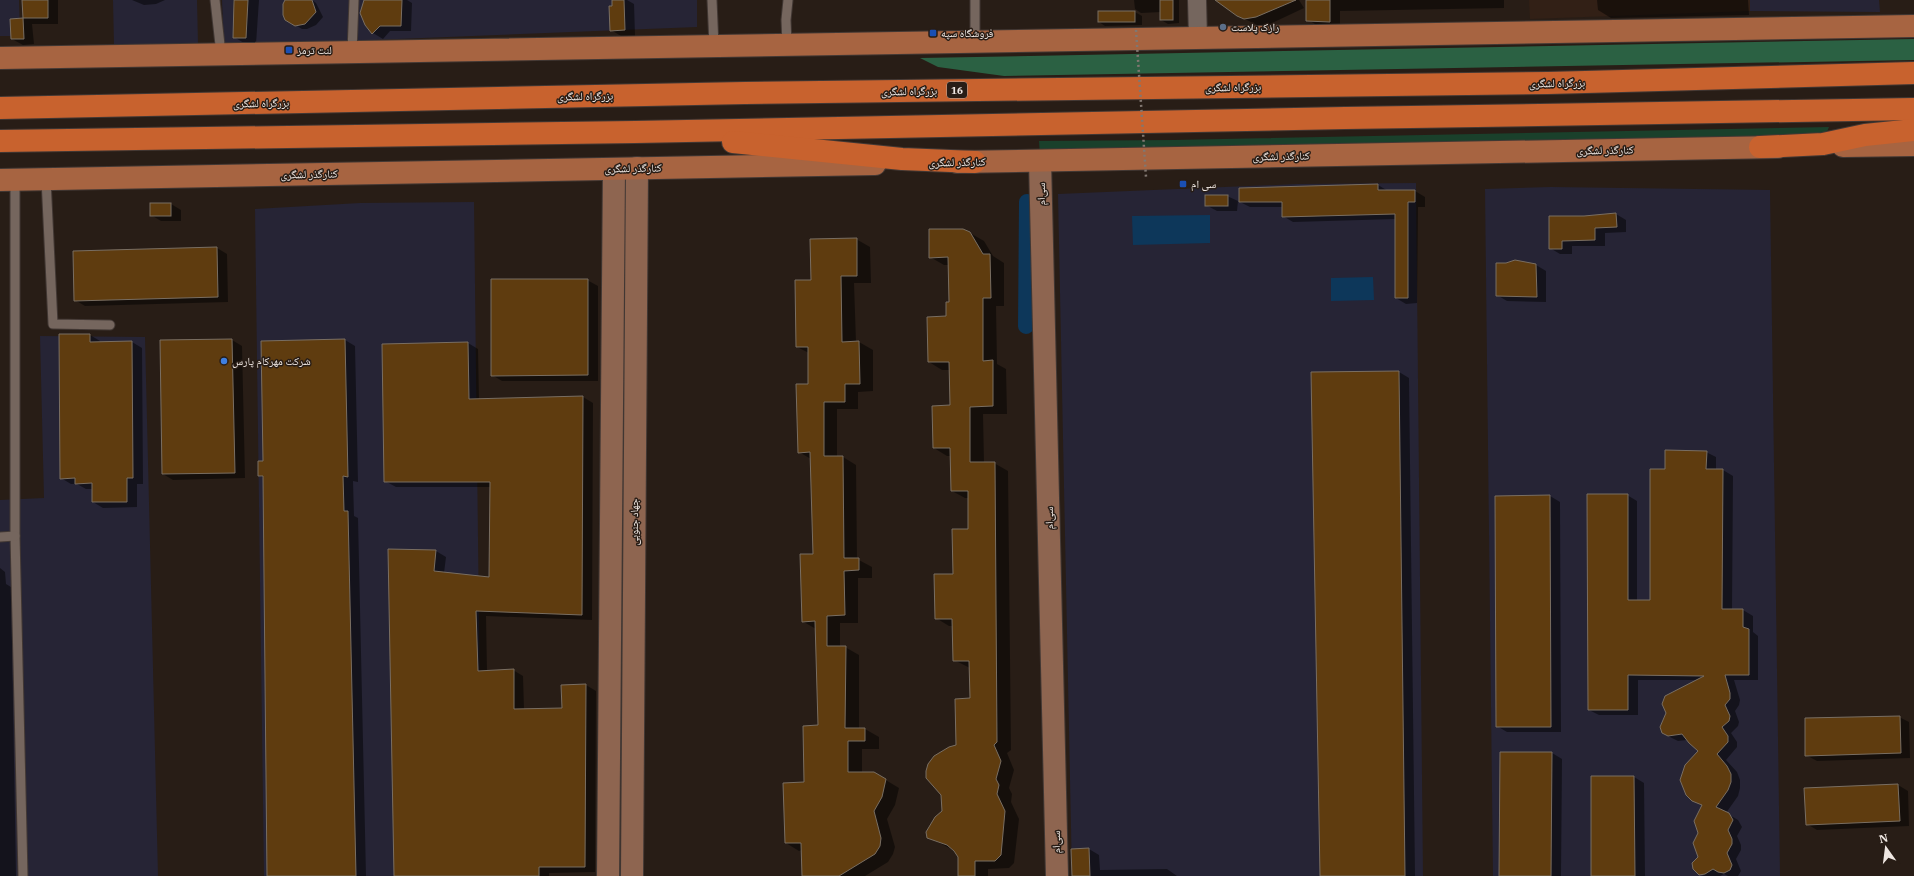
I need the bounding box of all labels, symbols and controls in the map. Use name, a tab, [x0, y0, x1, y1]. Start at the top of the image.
place label: رازک پلاست	[1231, 20, 1279, 34]
marker: رازک پلاست	[1218, 22, 1228, 32]
place label: فروشگاه سپه	[941, 26, 994, 40]
marker: فروشگاه سپه	[928, 28, 938, 38]
place label: لنت ترمز	[296, 43, 332, 57]
marker: لنت ترمز	[284, 45, 294, 55]
street label: بزرگراه لشگری	[1529, 76, 1585, 90]
street label: بزرگراه لشگری	[1205, 80, 1261, 94]
road number: 16	[947, 82, 967, 98]
street label: بزرگراه لشگری	[881, 84, 937, 98]
street label: بزرگراه لشگری	[557, 89, 613, 103]
street label: بزرگراه لشگری	[233, 96, 289, 110]
street label: کنارگذر لشگری	[1576, 142, 1634, 157]
street label: کنارگذر لشگری	[1252, 148, 1310, 163]
street label: کنارگذر لشگری	[928, 154, 986, 169]
street label: کنارگذر لشگری	[604, 160, 662, 175]
street label: کنارگذر لشگری	[280, 166, 338, 181]
place label: سی ام	[1191, 177, 1216, 191]
marker: سی ام	[1178, 179, 1188, 189]
street label: سی‌ام	[1034, 182, 1048, 206]
place label: شرکت مهرکام پارس	[232, 354, 311, 368]
marker: شرکت مهرکام پارس	[219, 356, 229, 366]
street label: جهاد جنوبی	[627, 498, 641, 546]
street label: سی‌ام	[1042, 506, 1056, 530]
north arrow	[1866, 828, 1906, 868]
street label: سی‌ام	[1049, 830, 1063, 854]
text: N	[1878, 830, 1890, 846]

